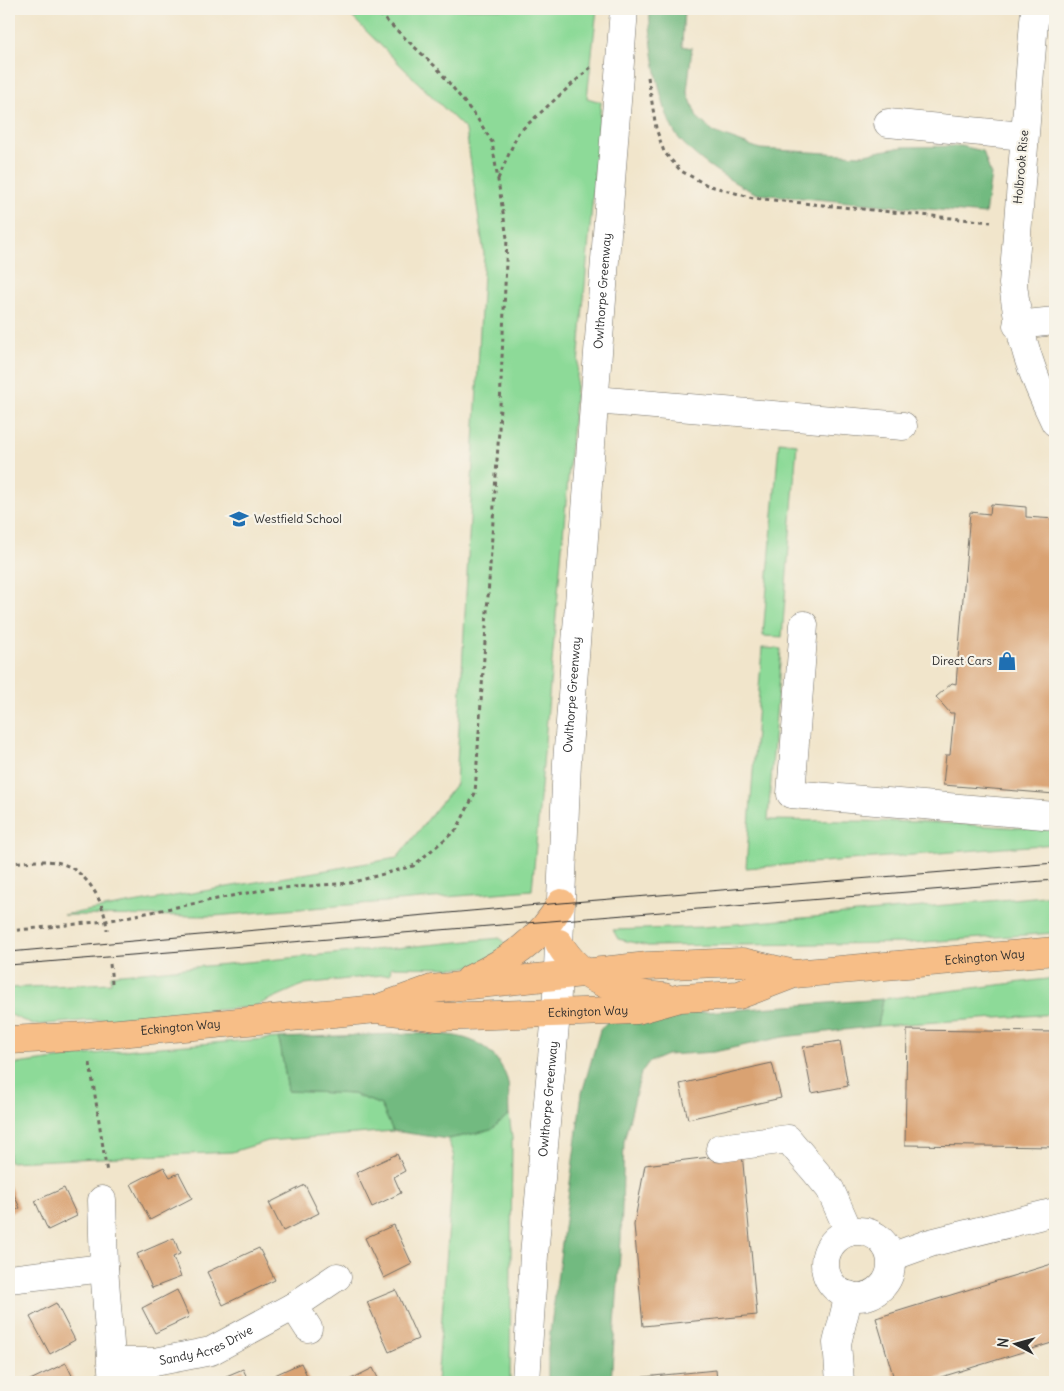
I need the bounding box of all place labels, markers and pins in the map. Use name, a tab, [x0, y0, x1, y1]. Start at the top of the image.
school or university icon: Westfield School	[228, 508, 250, 530]
place label: Westfield School	[254, 511, 342, 526]
shop icon: Direct Cars	[996, 650, 1018, 672]
place label: Direct Cars	[932, 653, 992, 668]

